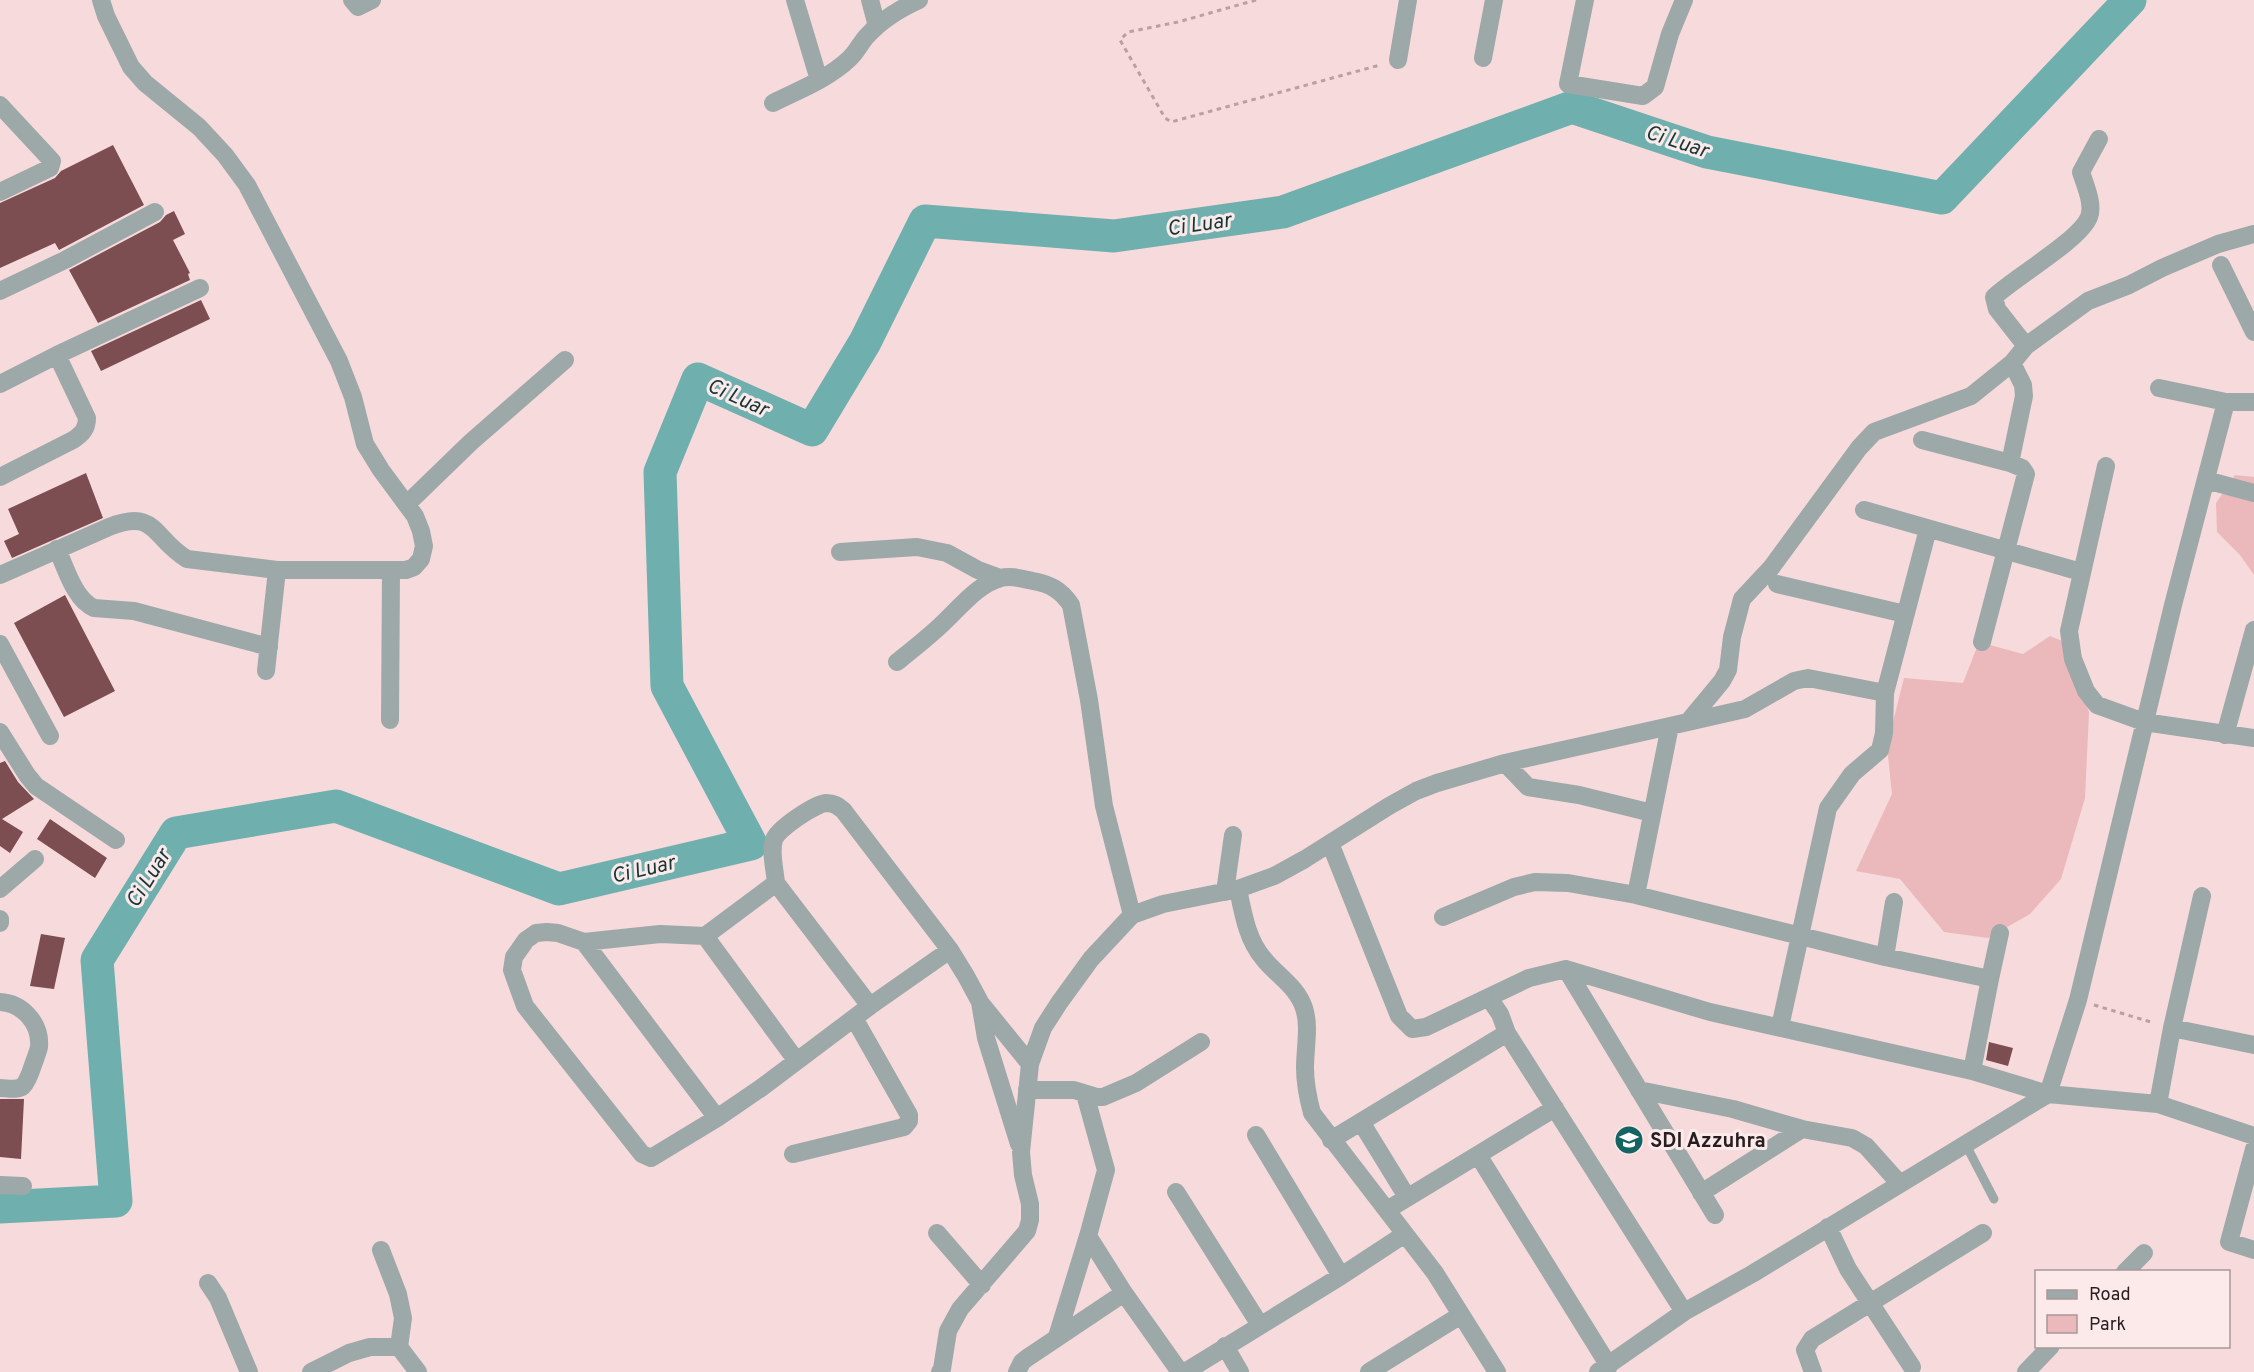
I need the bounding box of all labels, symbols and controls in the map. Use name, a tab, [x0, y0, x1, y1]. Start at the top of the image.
water label: Ci Luar	[1642, 120, 1713, 166]
water label: Ci Luar	[1165, 207, 1235, 243]
water label: Ci Luar	[702, 373, 774, 425]
water label: Ci Luar	[121, 843, 179, 913]
water label: Ci Luar	[609, 850, 680, 891]
school or university icon: SDI Azzuhra	[1613, 1124, 1645, 1156]
place label: SDI Azzuhra	[1650, 1129, 1766, 1155]
legend	[2035, 1270, 2230, 1348]
text: Road	[2089, 1284, 2131, 1307]
text: Park	[2089, 1314, 2126, 1337]

